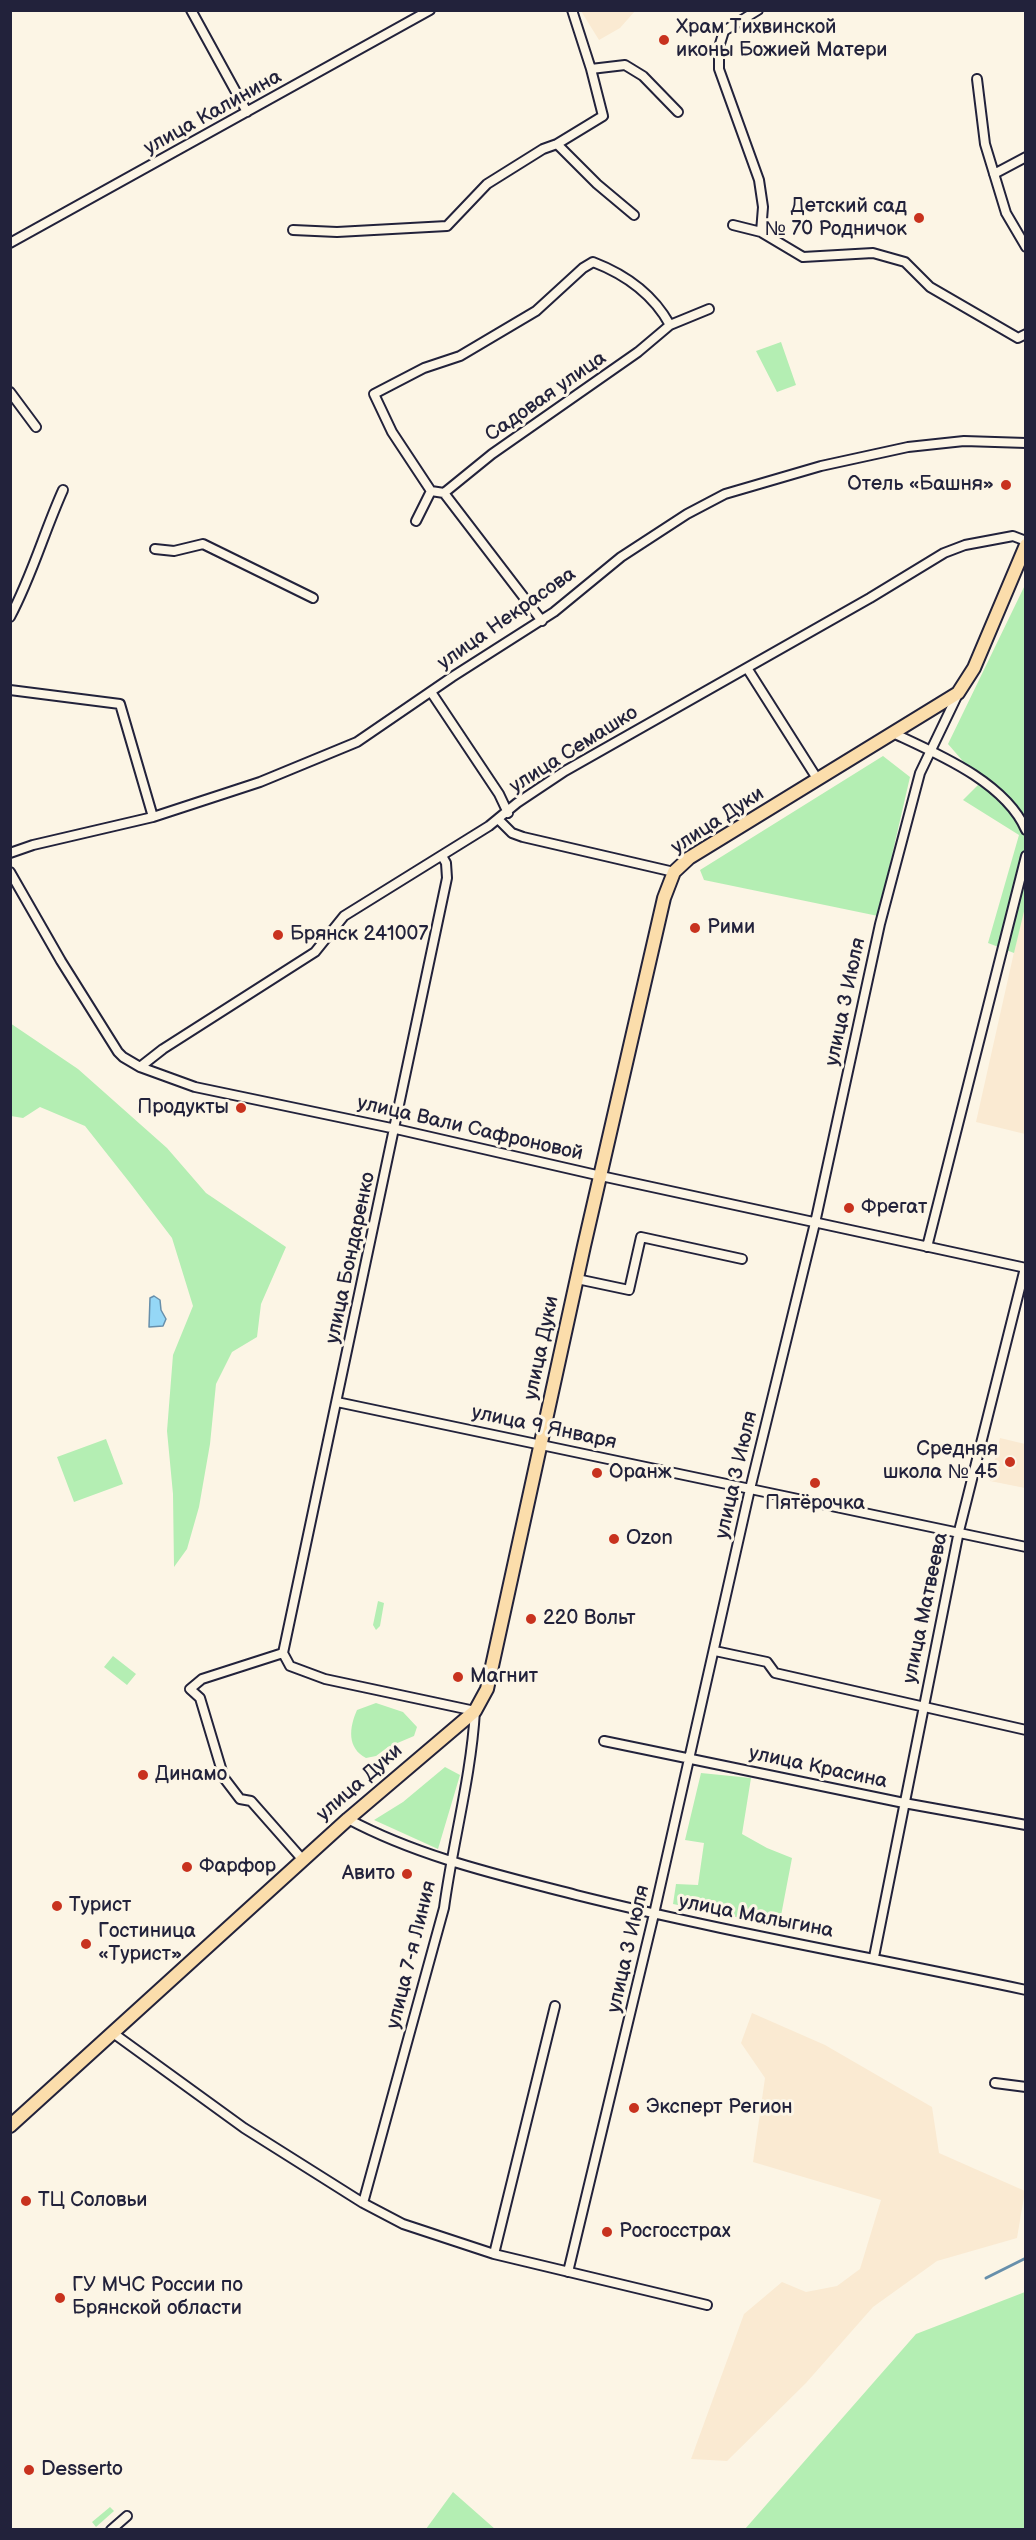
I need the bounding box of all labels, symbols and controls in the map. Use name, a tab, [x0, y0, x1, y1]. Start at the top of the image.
place label: Храм Тихвинской иконы Божией Матери	[676, 16, 887, 63]
marker: Храм Тихвинской иконы Божией Матери	[657, 33, 671, 47]
street label: улица Калинина	[140, 65, 286, 161]
place label: Детский сад № 70 Родничок	[765, 195, 907, 242]
marker: Детский сад № 70 Родничок	[912, 211, 926, 225]
street label: Садовая улица	[481, 346, 611, 448]
place label: Отель «Башня»	[847, 473, 994, 497]
marker: Отель «Башня»	[999, 478, 1013, 492]
street label: улица Некрасова	[433, 562, 581, 676]
street label: улица Семашко	[505, 701, 643, 799]
street label: улица Дуки	[667, 782, 769, 860]
place label: Рими	[707, 916, 755, 940]
marker: Рими	[688, 921, 702, 935]
place label: Брянск 241007	[290, 923, 428, 947]
marker: Брянск 241007	[271, 928, 285, 942]
street label: улица 3 Июля	[821, 936, 871, 1068]
street label: улица Вали Сафроновой	[355, 1091, 585, 1167]
place label: Продукты	[137, 1096, 229, 1120]
marker: Продукты	[234, 1101, 248, 1115]
street label: улица Бондаренко	[321, 1170, 381, 1346]
place label: Фрегат	[861, 1196, 927, 1220]
marker: Фрегат	[842, 1201, 856, 1215]
street label: улица Дуки	[519, 1294, 565, 1402]
street label: улица 9 Января	[469, 1401, 619, 1455]
street label: улица 3 Июля	[711, 1409, 763, 1541]
place label: Средняя школа № 45	[883, 1438, 998, 1485]
marker: Средняя школа № 45	[1003, 1455, 1017, 1469]
place label: Оранж	[609, 1461, 672, 1485]
marker: Оранж	[590, 1466, 604, 1480]
marker: Пятёрочка	[808, 1476, 822, 1490]
place label: Пятёрочка	[765, 1492, 865, 1516]
place label: Ozon	[626, 1527, 673, 1551]
street label: улица Матвеева	[898, 1530, 954, 1686]
marker: Ozon	[607, 1532, 621, 1546]
place label: 220 Вольт	[543, 1607, 635, 1631]
marker: 220 Вольт	[524, 1612, 538, 1626]
place label: Магнит	[470, 1665, 538, 1689]
marker: Магнит	[451, 1670, 465, 1684]
street label: улица Дуки	[312, 1739, 408, 1827]
street label: улица Красина	[747, 1742, 889, 1794]
place label: Динамо	[155, 1763, 227, 1787]
marker: Динамо	[136, 1768, 150, 1782]
place label: Фарфор	[199, 1855, 276, 1879]
marker: Фарфор	[180, 1860, 194, 1874]
place label: Авито	[342, 1862, 395, 1886]
marker: Авито	[400, 1867, 414, 1881]
street label: улица 7-я Линия	[382, 1878, 442, 2032]
street label: улица 3 Июля	[603, 1883, 655, 2015]
street label: улица Малыгина	[677, 1890, 835, 1944]
place label: Турист	[69, 1894, 131, 1918]
marker: Турист	[50, 1899, 64, 1913]
place label: Гостиница «Турист»	[98, 1920, 196, 1967]
marker: Гостиница «Турист»	[79, 1937, 93, 1951]
place label: Эксперт Регион	[646, 2096, 792, 2120]
marker: Эксперт Регион	[627, 2101, 641, 2115]
place label: ТЦ Соловьи	[38, 2189, 147, 2213]
marker: ТЦ Соловьи	[19, 2194, 33, 2208]
place label: Росгосстрах	[619, 2220, 731, 2244]
marker: Росгосстрах	[600, 2225, 614, 2239]
place label: ГУ МЧС России по Брянской области	[72, 2274, 243, 2321]
marker: ГУ МЧС России по Брянской области	[53, 2291, 67, 2305]
place label: Desserto	[41, 2458, 123, 2482]
marker: Desserto	[22, 2463, 36, 2477]

